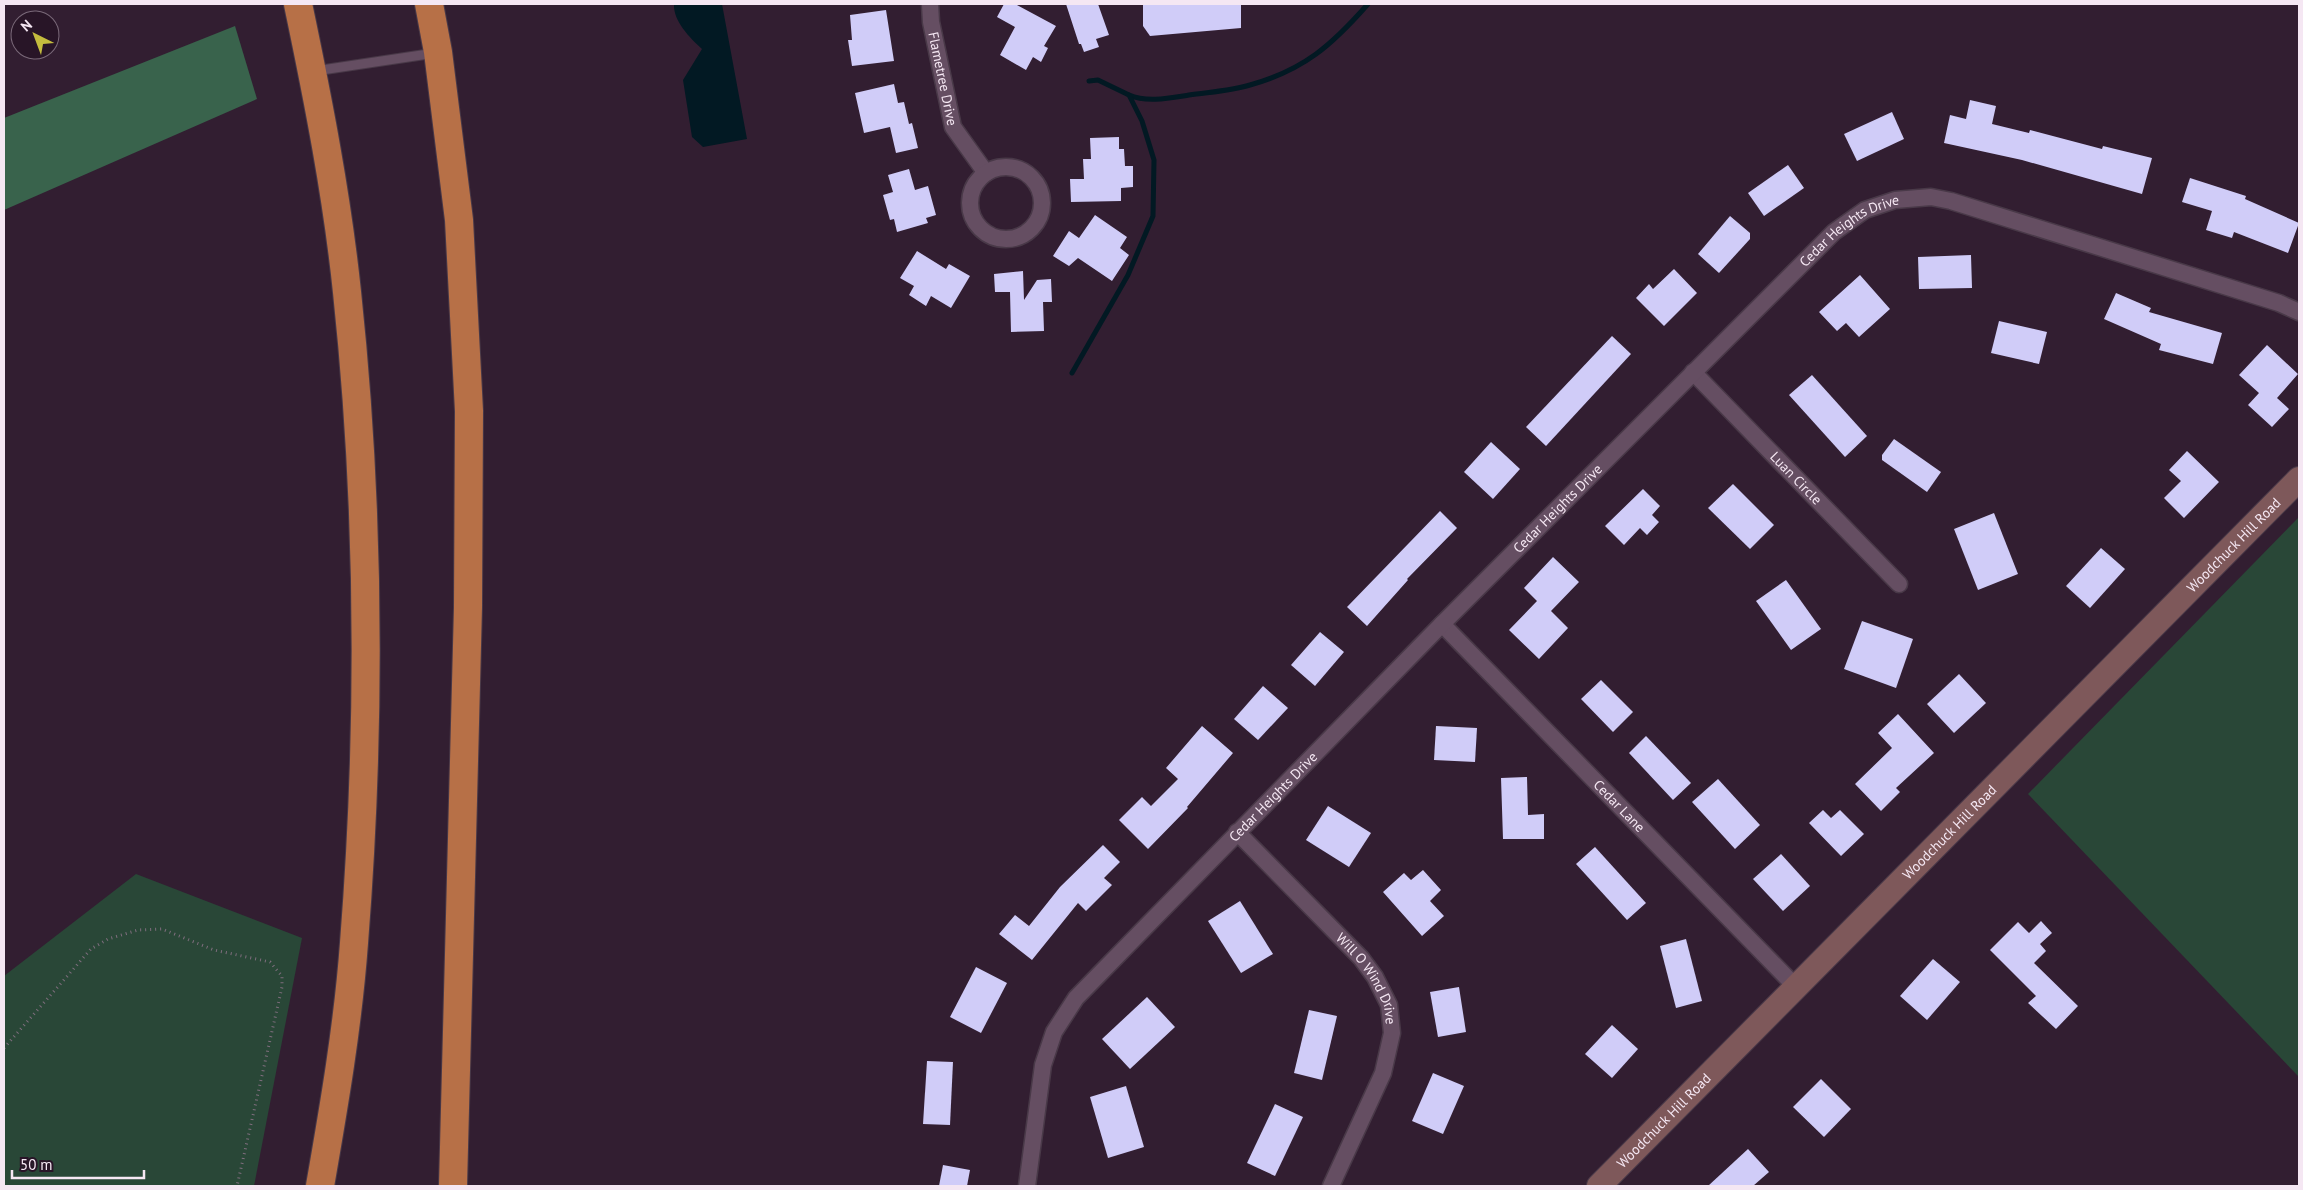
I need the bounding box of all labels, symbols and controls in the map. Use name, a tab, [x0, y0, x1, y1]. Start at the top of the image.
north arrow	[10, 10, 60, 60]
text: N	[17, 16, 36, 35]
street label: Flametree Drive	[924, 30, 961, 127]
street label: Cedar Heights Drive	[1795, 191, 1900, 271]
street label: Luan Circle	[1766, 448, 1826, 508]
street label: Cedar Heights Drive	[1509, 460, 1606, 557]
street label: Woodchuck Hill Road	[2183, 494, 2284, 596]
street label: Cedar Heights Drive	[1225, 748, 1321, 846]
street label: Cedar Lane	[1590, 776, 1649, 836]
street label: Woodchuck Hill Road	[1899, 781, 2000, 883]
street label: Will O Wind Drive	[1332, 929, 1400, 1025]
street label: Woodchuck Hill Road	[1613, 1069, 1715, 1172]
scale bar	[12, 1148, 145, 1180]
text: 50 m	[20, 1155, 53, 1174]

